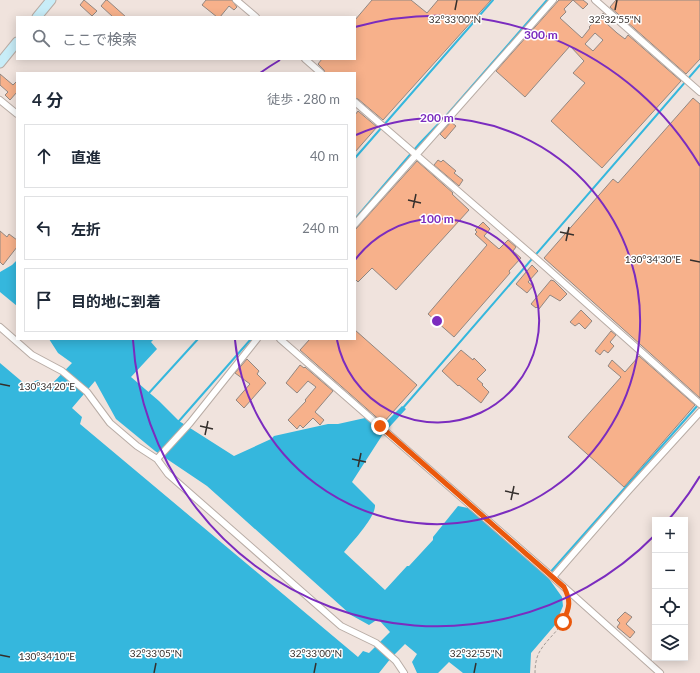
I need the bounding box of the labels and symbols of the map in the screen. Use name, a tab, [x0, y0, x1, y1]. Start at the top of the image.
text: 32°33'00"N	[429, 13, 481, 25]
text: 32°32'55"N	[589, 13, 641, 25]
text: 300 m	[524, 27, 558, 42]
text: 200 m	[420, 110, 454, 125]
text: 100 m	[420, 211, 454, 226]
text: 130°34'30"E	[625, 253, 681, 265]
centre of rings	[430, 314, 444, 328]
text: 130°34'20"E	[19, 380, 75, 392]
route end	[371, 417, 389, 435]
route start	[554, 613, 572, 631]
text: 32°33'05"N	[130, 647, 182, 659]
text: 32°33'00"N	[290, 647, 342, 659]
text: 32°32'55"N	[450, 647, 502, 659]
text: 130°34'10"E	[19, 650, 75, 662]

